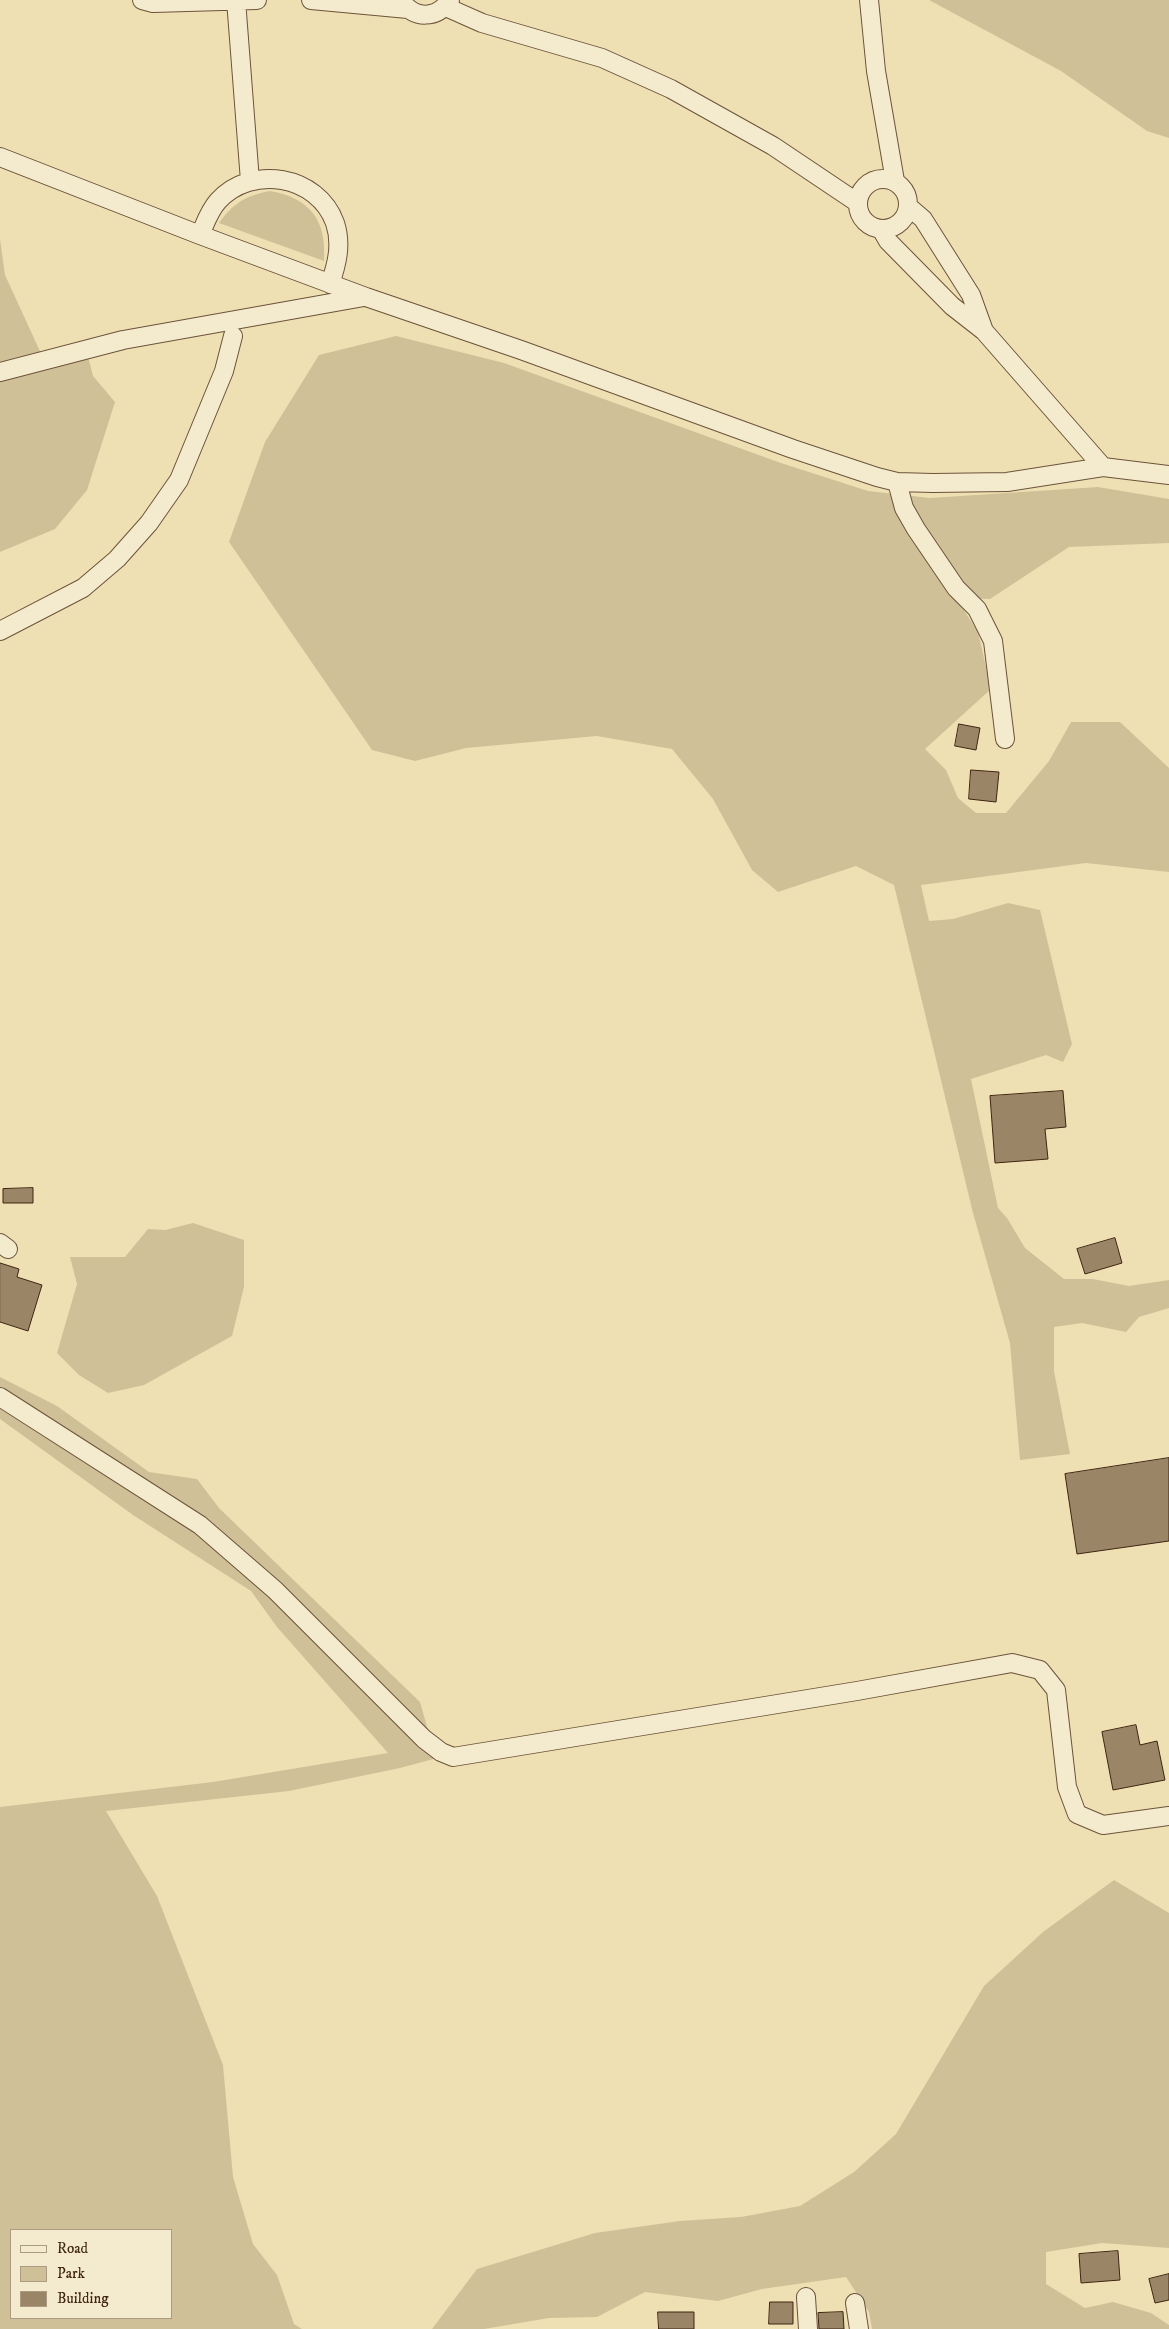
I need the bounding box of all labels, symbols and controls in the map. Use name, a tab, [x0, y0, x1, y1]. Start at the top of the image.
legend	[10, 2229, 172, 2319]
text: Road	[57, 2239, 88, 2258]
text: Park	[57, 2264, 85, 2283]
text: Building	[57, 2289, 109, 2308]

